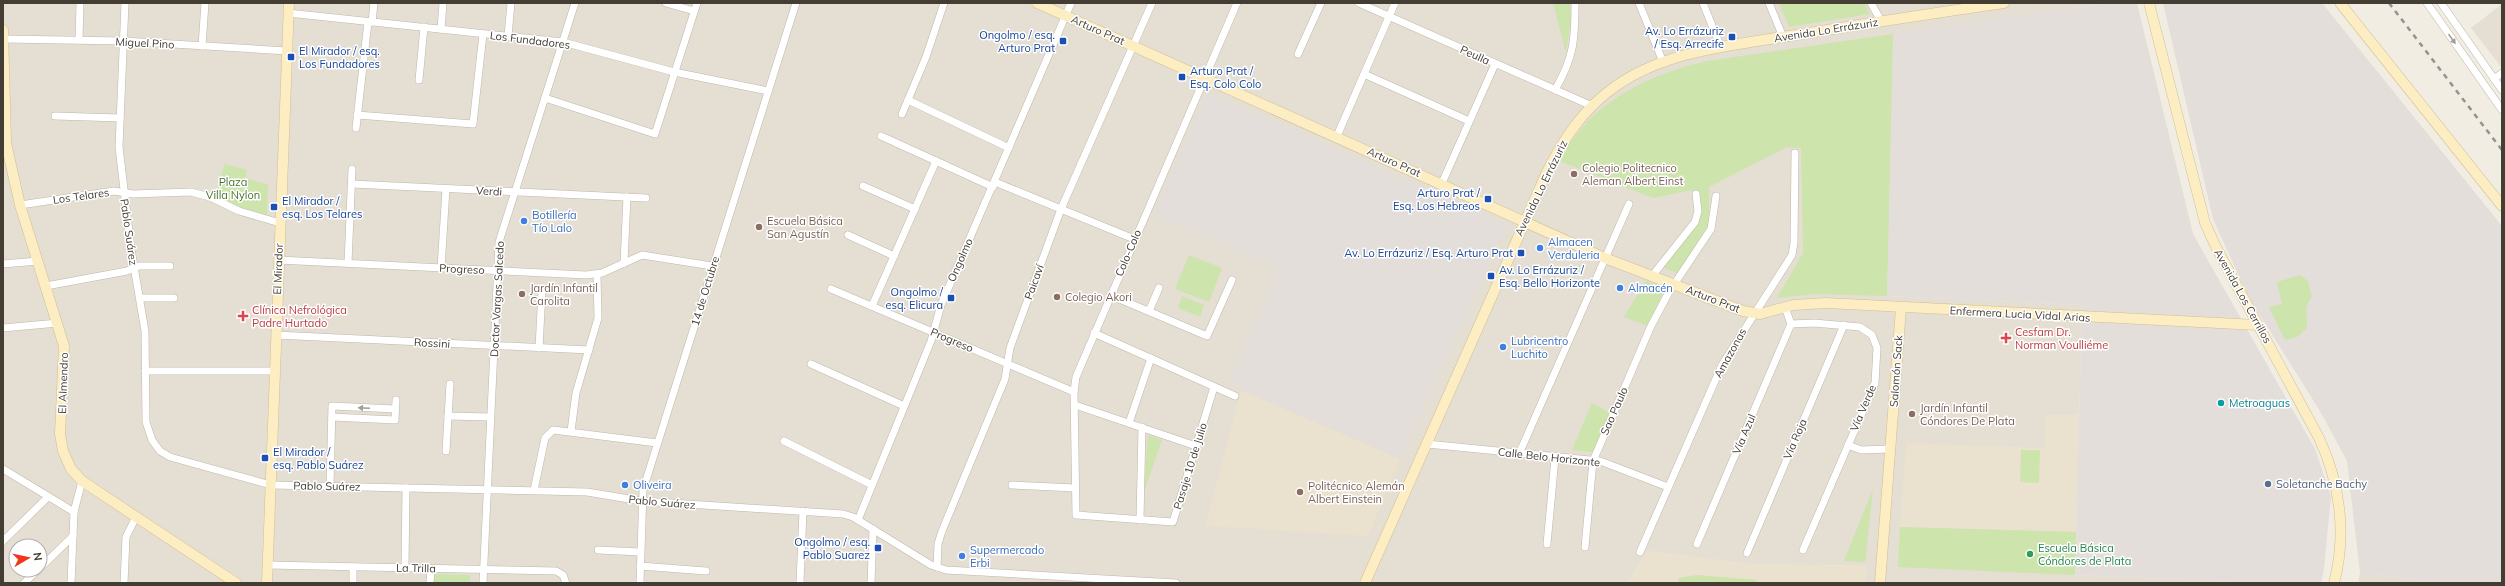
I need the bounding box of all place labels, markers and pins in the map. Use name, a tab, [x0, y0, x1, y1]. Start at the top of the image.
place label: Av. Lo Errázuriz / Esq. Arrecife	[1645, 24, 1724, 51]
place label: Ongolmo / esq. Arturo Prat	[979, 28, 1055, 55]
marker: Av. Lo Errázuriz / Esq. Arrecife	[1727, 32, 1737, 42]
marker: Ongolmo / esq. Arturo Prat	[1058, 36, 1068, 46]
place label: El Mirador / esq. Los Fundadores	[299, 44, 380, 71]
marker: El Mirador / esq. Los Fundadores	[286, 52, 296, 62]
place label: Arturo Prat / Esq. Colo Colo	[1190, 64, 1261, 91]
marker: Arturo Prat / Esq. Colo Colo	[1177, 72, 1187, 82]
place label: Colegio Politecnico Aleman Albert Einst	[1582, 161, 1683, 188]
marker: Colegio Politecnico Aleman Albert Einst	[1569, 169, 1579, 179]
place label: Arturo Prat / Esq. Los Hebreos	[1393, 186, 1481, 213]
place label: El Mirador / esq. Los Telares	[282, 194, 362, 221]
marker: Arturo Prat / Esq. Los Hebreos	[1483, 194, 1493, 204]
marker: El Mirador / esq. Los Telares	[269, 202, 279, 212]
place label: Botillería Tío Lalo	[532, 208, 577, 235]
place label: Escuela Básica San Agustín	[767, 214, 843, 241]
marker: Botillería Tío Lalo	[519, 216, 529, 226]
marker: Escuela Básica San Agustín	[754, 222, 764, 232]
place label: Almacen Verduleria	[1548, 235, 1600, 262]
marker: Almacen Verduleria	[1535, 243, 1545, 253]
place label: Av. Lo Errázuriz / Esq. Arturo Prat	[1344, 246, 1513, 260]
marker: Av. Lo Errázuriz / Esq. Arturo Prat	[1516, 248, 1526, 258]
place label: Av. Lo Errázuriz / Esq. Bello Horizonte	[1499, 263, 1600, 290]
marker: Av. Lo Errázuriz / Esq. Bello Horizonte	[1486, 271, 1496, 281]
place label: Jardín Infantil Carolita	[530, 281, 598, 308]
place label: Almacén	[1628, 281, 1673, 295]
marker: Almacén	[1615, 283, 1625, 293]
place label: Ongolmo / esq. Elicura	[886, 285, 944, 312]
marker: Jardín Infantil Carolita	[517, 289, 527, 299]
place label: Colegio Akori	[1065, 290, 1132, 304]
marker: Colegio Akori	[1052, 292, 1062, 302]
marker: Ongolmo / esq. Elicura	[946, 293, 956, 303]
place label: Clínica Nefrológica Padre Hurtado	[252, 303, 347, 330]
marker: Clínica Nefrológica Padre Hurtado	[237, 310, 249, 322]
place label: Cesfam Dr. Norman Voulliéme	[2015, 325, 2108, 352]
marker: Cesfam Dr. Norman Voulliéme	[2000, 332, 2012, 344]
place label: Lubricentro Luchito	[1511, 334, 1568, 361]
marker: Lubricentro Luchito	[1498, 342, 1508, 352]
place label: Metroaguas	[2229, 396, 2290, 410]
marker: Metroaguas	[2216, 398, 2226, 408]
place label: Jardín Infantil Cóndores De Plata	[1920, 401, 2015, 428]
marker: Jardín Infantil Cóndores De Plata	[1907, 409, 1917, 419]
place label: El Mirador / esq. Pablo Suárez	[273, 445, 364, 472]
marker: El Mirador / esq. Pablo Suárez	[260, 453, 270, 463]
place label: Soletanche Bachy	[2276, 477, 2367, 491]
place label: Oliveira	[633, 478, 672, 492]
place label: Politécnico Alemán Albert Einstein	[1308, 479, 1405, 506]
marker: Soletanche Bachy	[2263, 479, 2273, 489]
marker: Oliveira	[620, 480, 630, 490]
marker: Politécnico Alemán Albert Einstein	[1295, 487, 1305, 497]
place label: Ongolmo / esq. Pablo Suarez	[794, 535, 870, 562]
place label: Escuela Básica Cóndores de Plata	[2038, 541, 2131, 568]
marker: Ongolmo / esq. Pablo Suarez	[873, 543, 883, 553]
place label: Supermercado Erbi	[970, 543, 1044, 570]
marker: Escuela Básica Cóndores de Plata	[2025, 549, 2035, 559]
marker: Supermercado Erbi	[957, 551, 967, 561]

